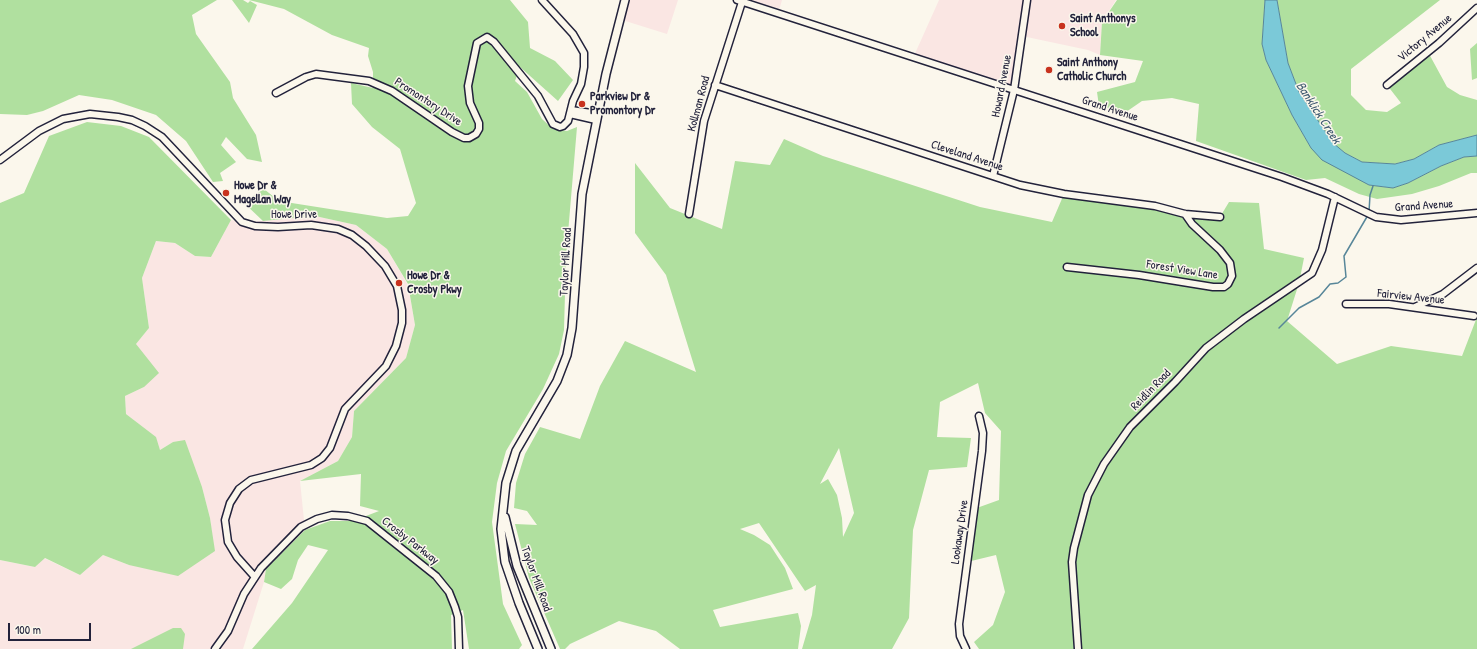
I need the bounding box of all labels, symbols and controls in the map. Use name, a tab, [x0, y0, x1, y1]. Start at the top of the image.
street label: Victory Avenue	[1395, 11, 1455, 65]
place label: Saint Anthonys School	[1070, 12, 1136, 40]
marker: Saint Anthonys School	[1057, 21, 1067, 31]
street label: Howard Avenue	[989, 54, 1015, 118]
place label: Saint Anthony Catholic Church	[1057, 56, 1126, 84]
marker: Saint Anthony Catholic Church	[1044, 65, 1054, 75]
street label: Promontory Drive	[392, 75, 464, 129]
street label: Kollman Road	[685, 75, 713, 133]
water label: Banklick Creek	[1292, 79, 1344, 147]
place label: Parkview Dr & Promontory Dr	[590, 90, 655, 118]
street label: Grand Avenue	[1080, 93, 1140, 125]
marker: Parkview Dr & Promontory Dr	[577, 99, 587, 109]
street label: Cleveland Avenue	[929, 138, 1005, 174]
place label: Howe Dr & Magellan Way	[234, 179, 291, 207]
marker: Howe Dr & Magellan Way	[221, 188, 231, 198]
street label: Grand Avenue	[1394, 197, 1454, 215]
street label: Howe Drive	[271, 208, 317, 222]
street label: Taylor Mill Road	[557, 228, 575, 296]
street label: Forest View Lane	[1145, 257, 1219, 283]
place label: Howe Dr & Crosby Pkwy	[407, 269, 462, 297]
marker: Howe Dr & Crosby Pkwy	[394, 278, 404, 288]
street label: Fairview Avenue	[1377, 286, 1445, 308]
street label: Reidlin Road	[1128, 367, 1174, 413]
street label: Lookaway Drive	[948, 499, 972, 565]
street label: Crosby Parkway	[378, 514, 442, 568]
street label: Taylor Mill Road	[518, 544, 554, 614]
scale bar	[10, 615, 93, 641]
text: 100 m	[15, 621, 41, 638]

